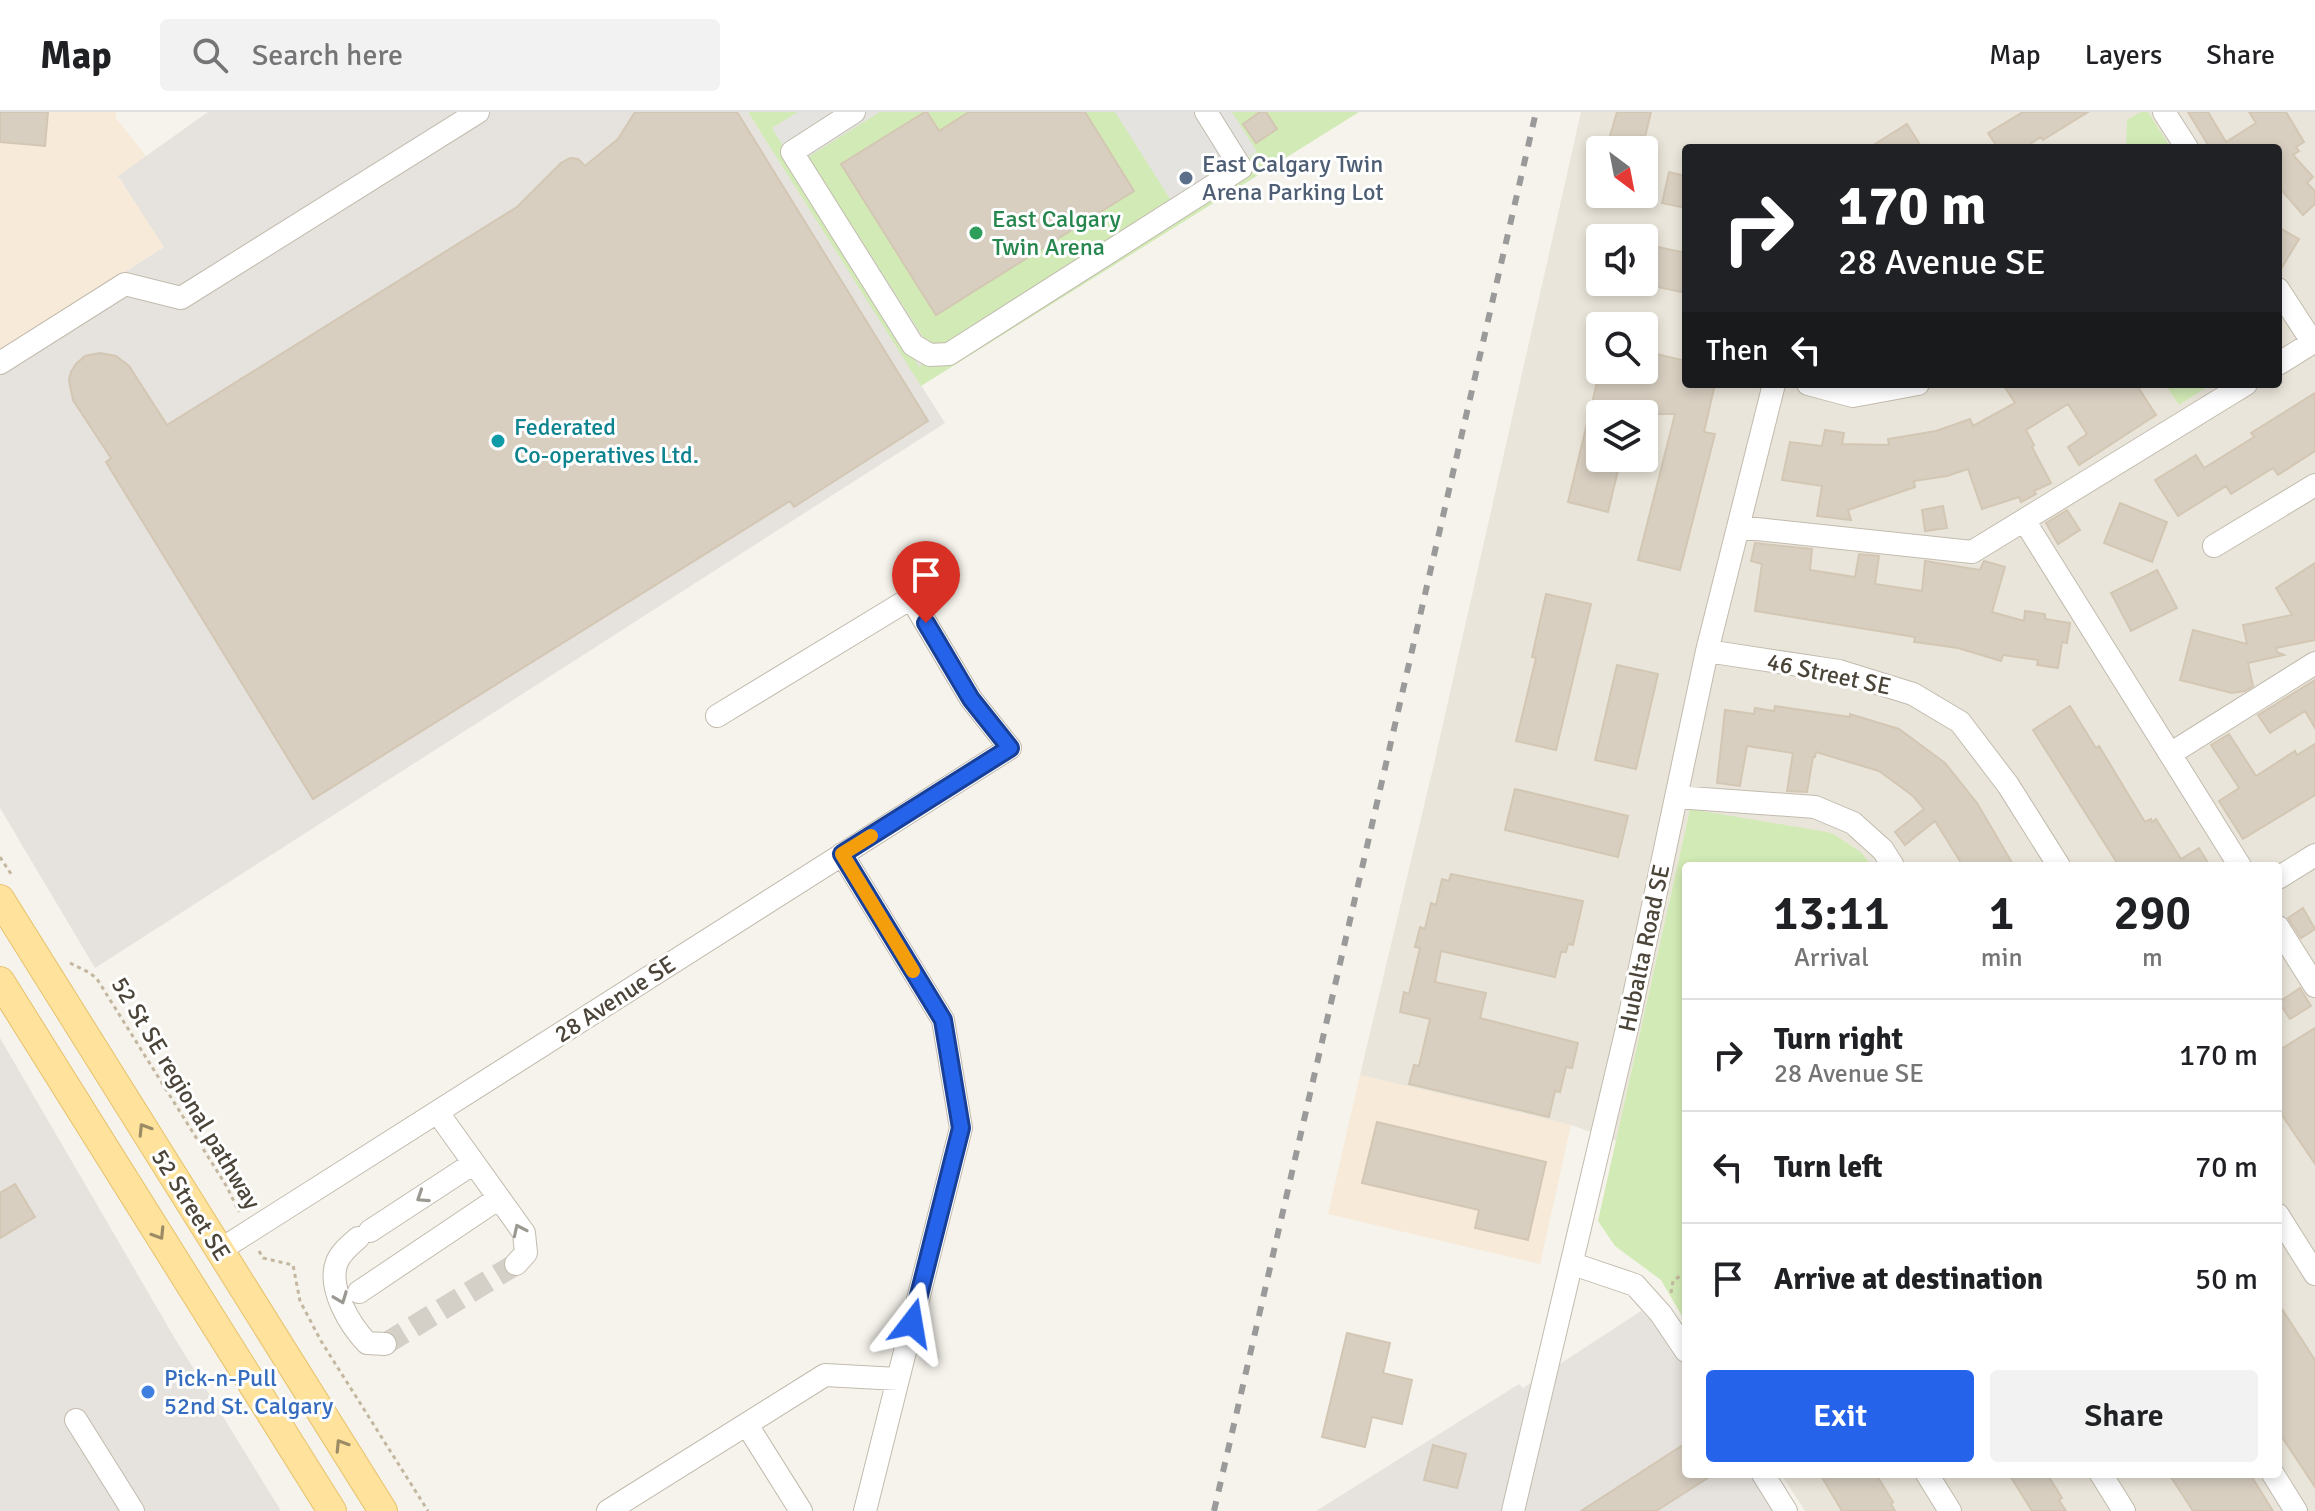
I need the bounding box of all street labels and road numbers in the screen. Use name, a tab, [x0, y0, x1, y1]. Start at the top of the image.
street label: 46 Street SE	[1764, 646, 1894, 702]
street label: Hubalta Road SE	[1612, 862, 1676, 1034]
street label: 28 Avenue SE	[549, 949, 681, 1049]
street label: 52 St SE regional pathway	[105, 971, 267, 1215]
street label: 52 Street SE	[145, 1144, 237, 1266]

